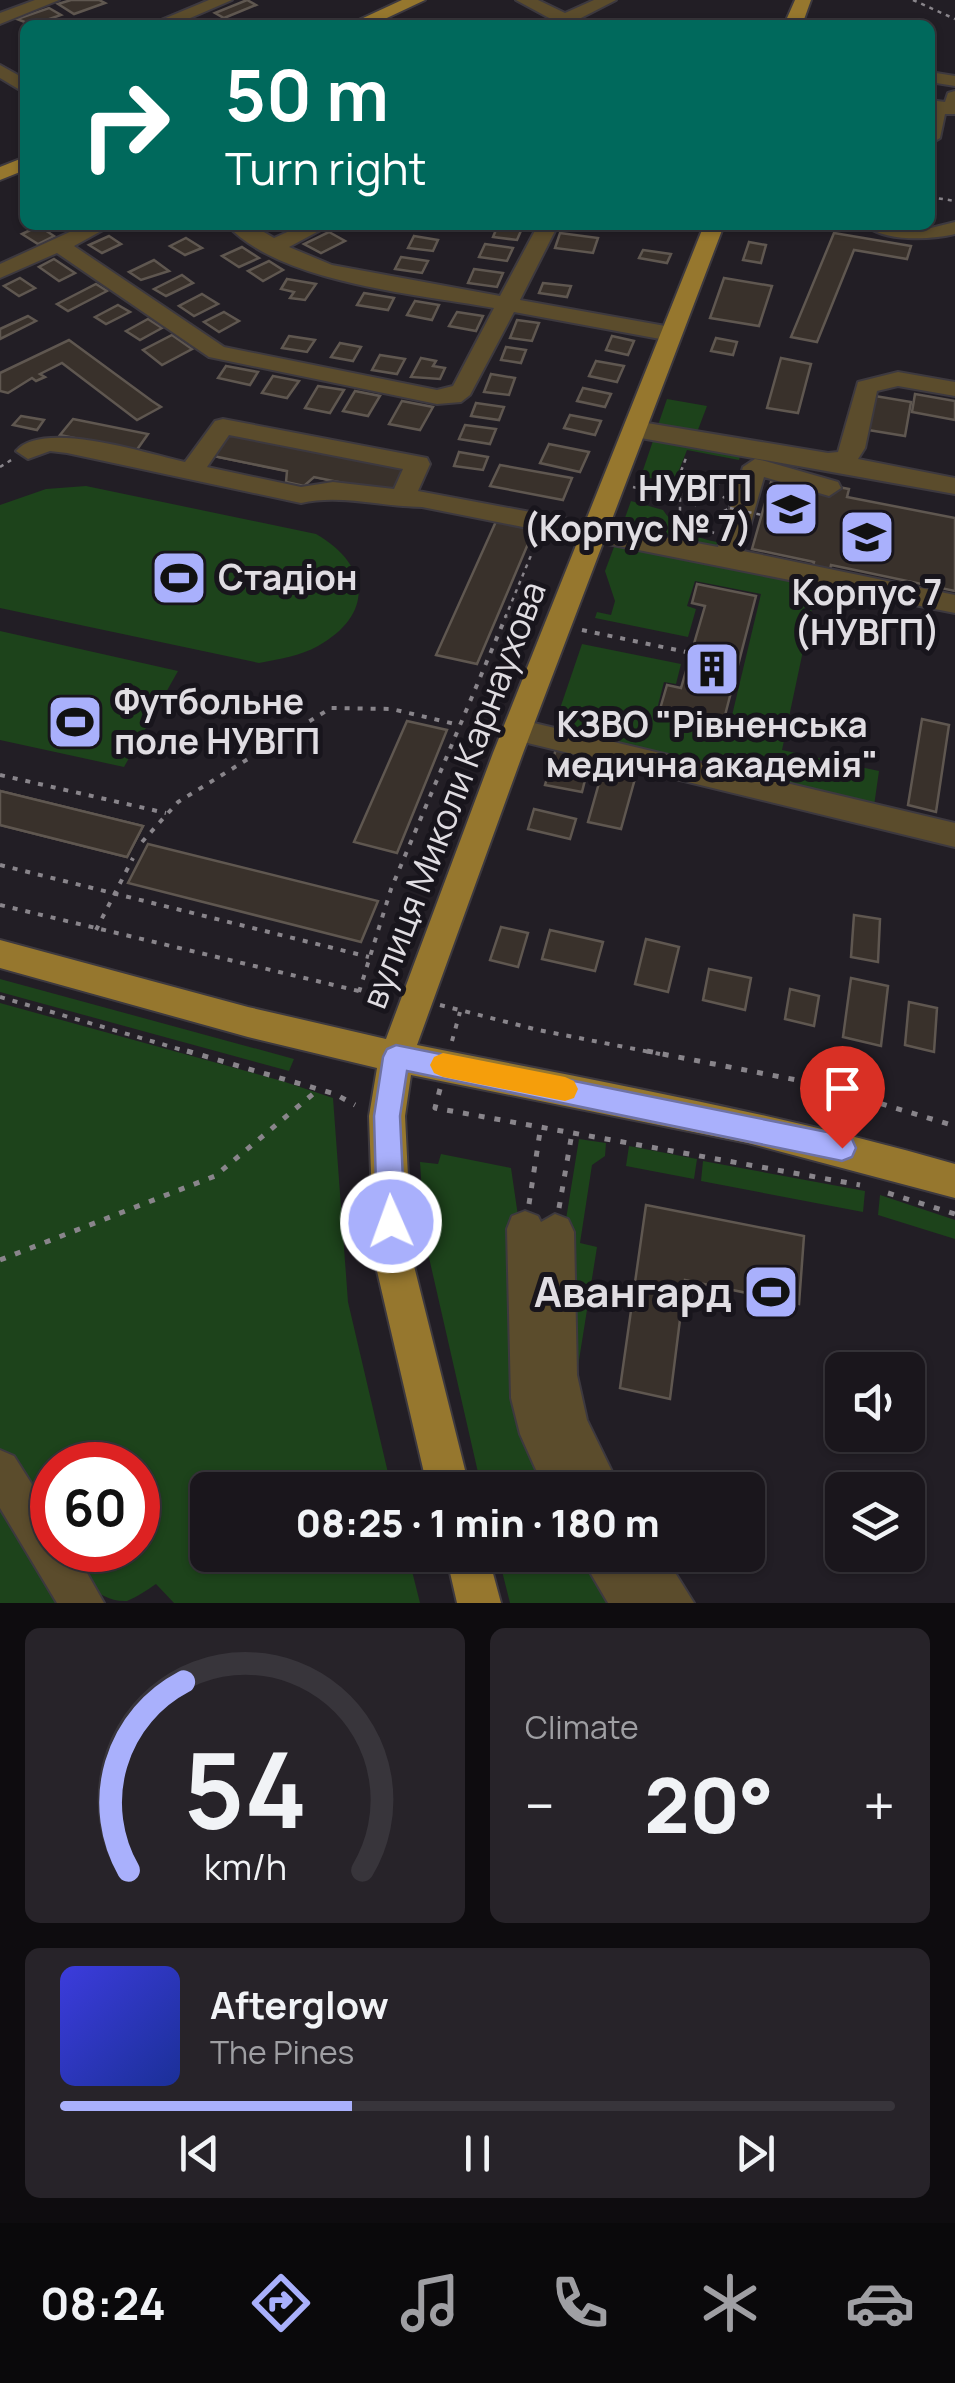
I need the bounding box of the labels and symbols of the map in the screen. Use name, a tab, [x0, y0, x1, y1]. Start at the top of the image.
place label: НУВГП (Корпус № 7)	[523, 464, 752, 552]
school or university icon: НУВГП (Корпус № 7)	[761, 479, 821, 539]
school or university icon: Корпус 7 (НУВГП)	[837, 507, 897, 567]
sports icon: Стадіон	[149, 548, 209, 608]
place label: Стадіон	[218, 553, 358, 601]
place label: Корпус 7 (НУВГП)	[792, 568, 942, 656]
street label: вулиця Миколи Карнаухова	[349, 574, 557, 1015]
building icon: КЗВО "Рівненська медична академія"	[682, 639, 742, 699]
place label: Футбольне поле НУВГП	[114, 677, 320, 765]
sports icon: Футбольне поле НУВГП	[45, 692, 105, 752]
place label: КЗВО "Рівненська медична академія"	[546, 700, 878, 788]
pin	[800, 1046, 885, 1149]
position arrow	[339, 1170, 443, 1274]
place label: Авангард	[534, 1262, 732, 1320]
sports icon: Авангард	[741, 1262, 801, 1322]
speed limit sign: 60	[30, 1442, 160, 1572]

